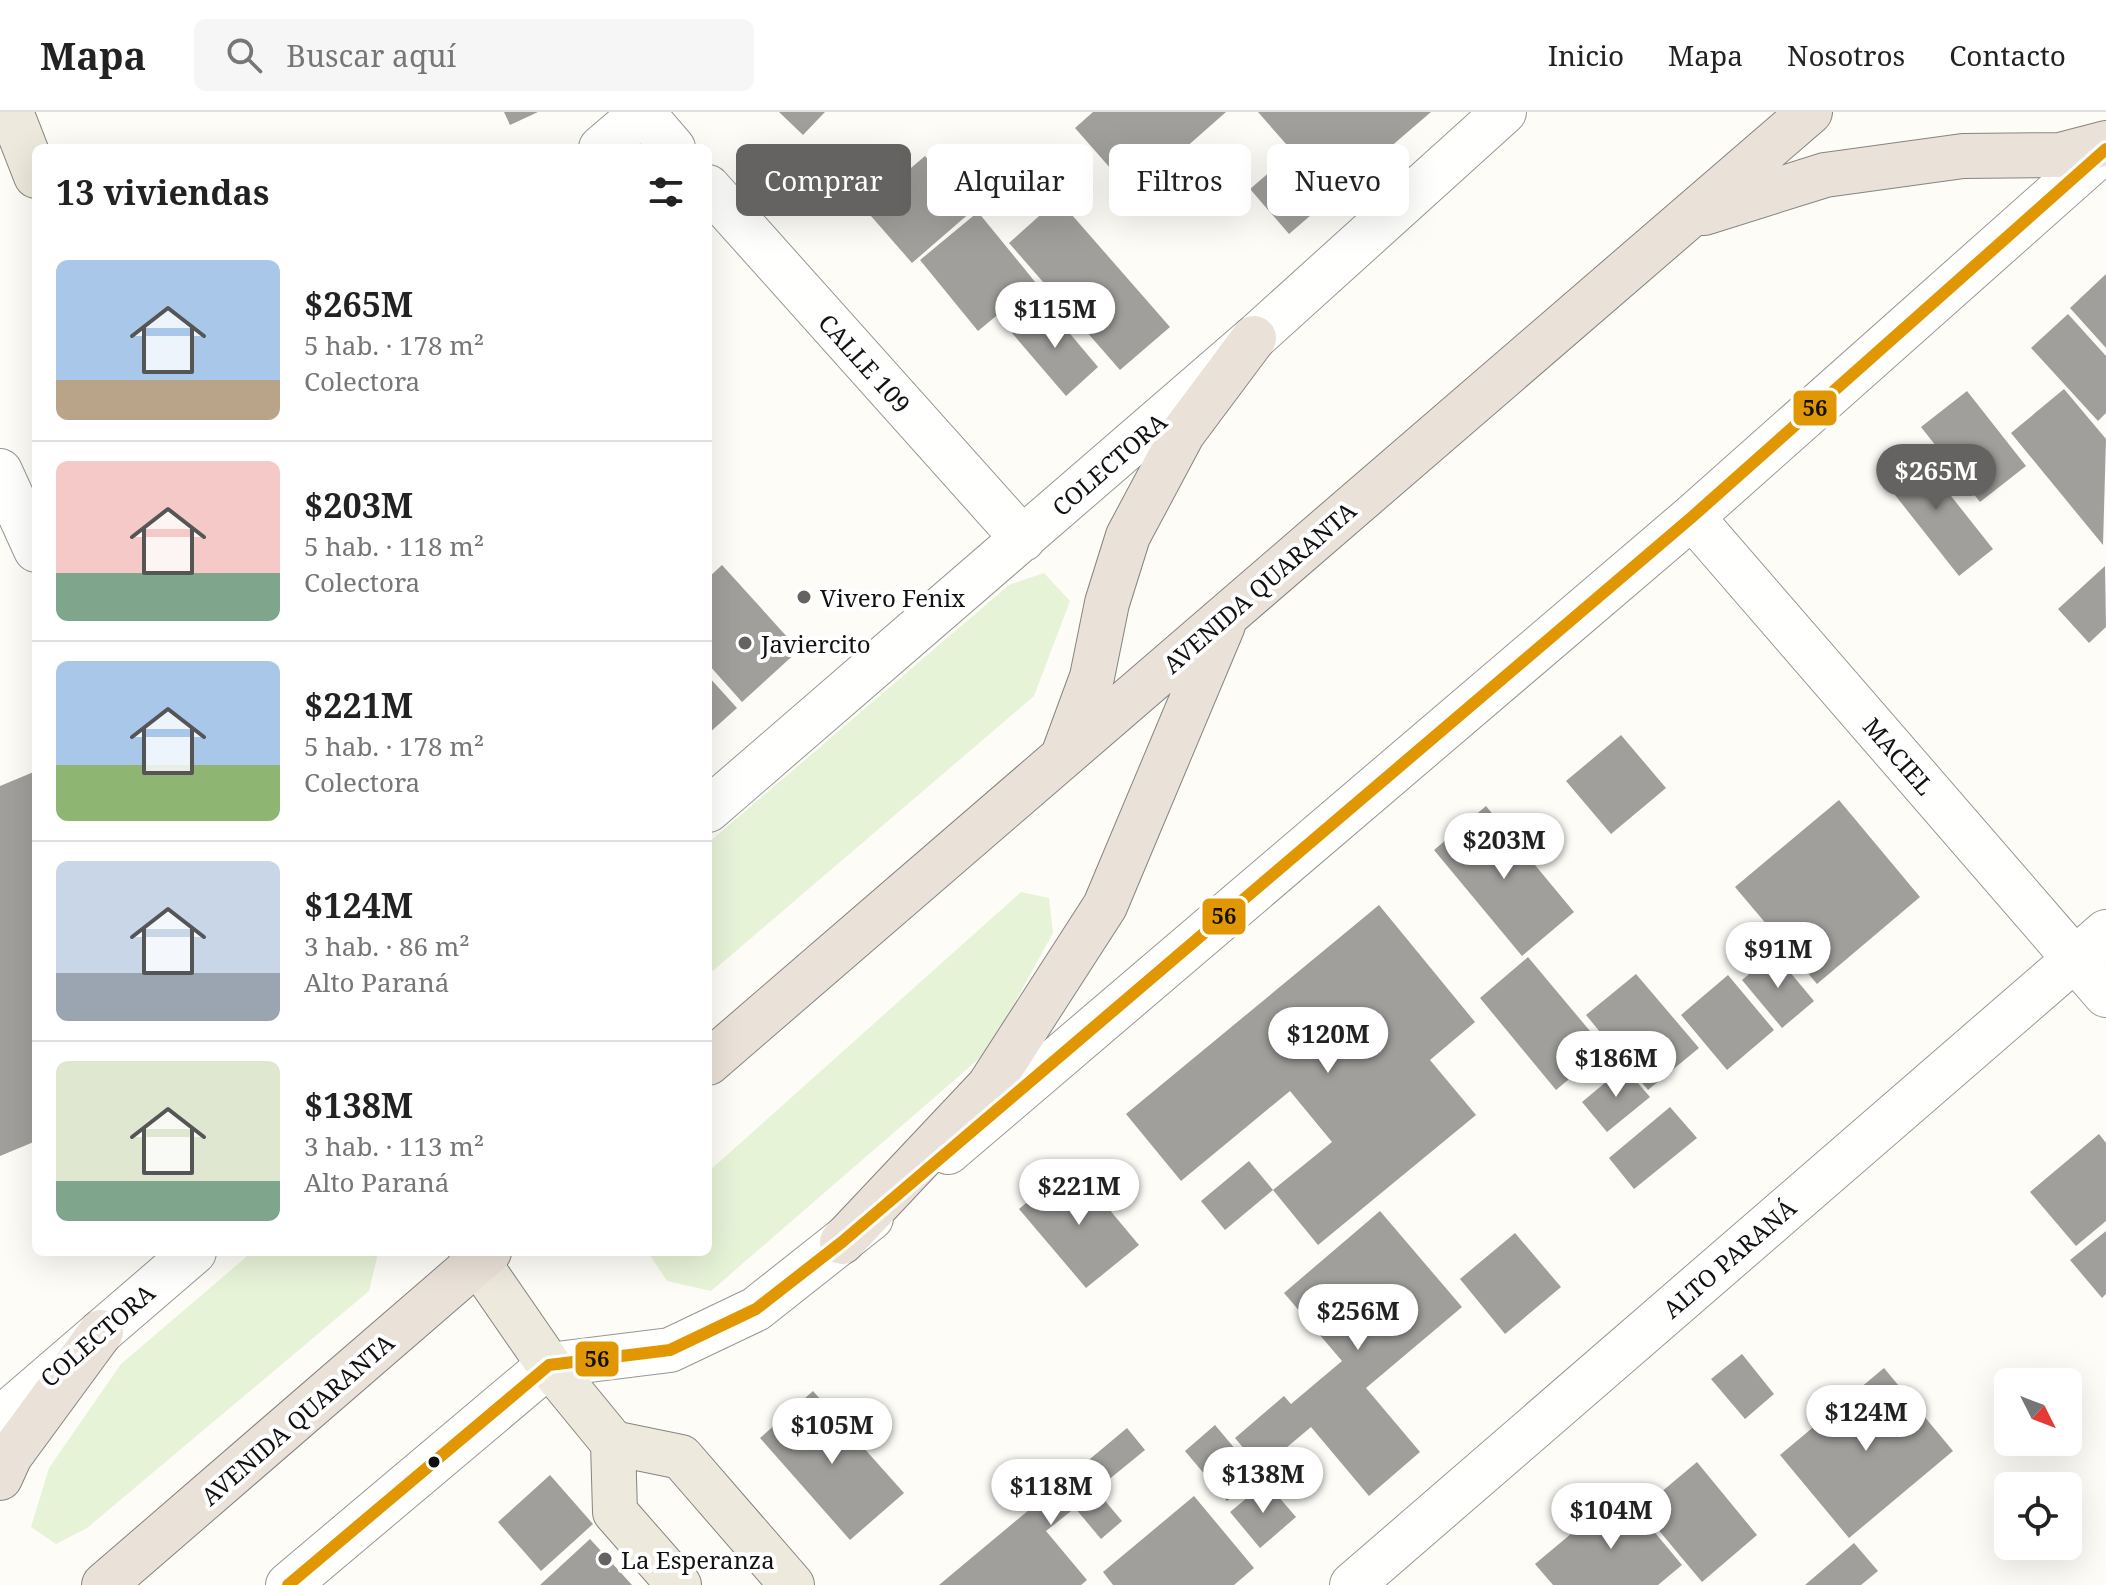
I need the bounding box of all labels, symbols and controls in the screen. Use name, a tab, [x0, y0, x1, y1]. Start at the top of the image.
search box	[194, 19, 754, 91]
text: Mapa	[40, 29, 146, 81]
icon: search	[222, 33, 266, 77]
text: Buscar aquí	[286, 35, 456, 76]
text: Inicio	[1548, 36, 1624, 74]
text: Mapa	[1668, 36, 1743, 74]
text: Nosotros	[1787, 36, 1905, 74]
text: Contacto	[1949, 36, 2066, 74]
chip: Comprar	[736, 144, 911, 216]
chip: Alquilar	[927, 144, 1093, 216]
chip: Filtros	[1109, 144, 1251, 216]
chip: Nuevo	[1267, 144, 1409, 216]
text: 13 viviendas	[56, 169, 269, 215]
icon: filters	[644, 170, 688, 214]
text: $265M	[304, 281, 413, 327]
pin: $115M	[999, 282, 1111, 350]
text: $115M	[1013, 290, 1097, 326]
icon: home	[120, 292, 216, 388]
street label: CALLE 109	[812, 306, 918, 420]
text: 5 hab. · 178 m²	[304, 327, 484, 363]
text: Colectora	[304, 363, 420, 399]
line badge: 56	[1792, 389, 1838, 427]
text: 56	[1803, 392, 1827, 422]
street label: COLECTORA	[1045, 405, 1173, 523]
pin: $265M	[1880, 444, 1992, 512]
text: $265M	[1894, 452, 1978, 488]
text: $203M	[304, 482, 413, 528]
icon: home	[120, 493, 216, 589]
street label: AVENIDA QUARANTA	[1155, 494, 1363, 680]
text: 5 hab. · 118 m²	[304, 528, 484, 564]
text: Colectora	[304, 564, 420, 600]
place label: Vivero Fenix	[820, 581, 965, 614]
marker: Vivero Fenix	[795, 588, 813, 606]
place label: Javiercito	[760, 627, 871, 660]
marker: Javiercito	[736, 634, 754, 652]
text: $221M	[304, 682, 413, 728]
icon: home	[120, 693, 216, 789]
street label: MACIEL	[1856, 710, 1942, 802]
text: 5 hab. · 178 m²	[304, 728, 484, 764]
text: Colectora	[304, 764, 420, 800]
pin: $203M	[1448, 813, 1560, 881]
text: $203M	[1462, 821, 1546, 857]
text: $124M	[304, 882, 413, 928]
icon: home	[120, 893, 216, 989]
line badge: 56	[1201, 897, 1247, 936]
text: 56	[1212, 900, 1236, 930]
pin: $91M	[1731, 922, 1825, 990]
text: 3 hab. · 86 m²	[304, 928, 470, 964]
text: $91M	[1744, 930, 1812, 966]
text: Alto Paraná	[304, 964, 449, 1000]
pin: $120M	[1272, 1007, 1384, 1075]
text: $120M	[1286, 1015, 1370, 1051]
pin: $186M	[1560, 1031, 1672, 1099]
text: $186M	[1574, 1039, 1658, 1075]
text: $138M	[304, 1082, 413, 1128]
icon: home	[120, 1093, 216, 1189]
text: 3 hab. · 113 m²	[304, 1128, 484, 1164]
pin: $221M	[1023, 1159, 1135, 1227]
text: Alto Paraná	[304, 1164, 449, 1200]
text: $221M	[1037, 1167, 1121, 1203]
street label: ALTO PARANÁ	[1655, 1191, 1803, 1325]
street label: COLECTORA	[33, 1276, 161, 1394]
pin: $256M	[1302, 1284, 1414, 1352]
text: $256M	[1316, 1292, 1400, 1328]
street label: AVENIDA QUARANTA	[193, 1326, 401, 1512]
line badge: 56	[574, 1340, 620, 1378]
text: 56	[585, 1343, 609, 1373]
north arrow	[1994, 1368, 2082, 1456]
map controls	[1994, 1368, 2082, 1560]
pin: $124M	[1810, 1385, 1922, 1453]
text: $124M	[1824, 1393, 1908, 1429]
pin: $105M	[776, 1398, 888, 1466]
text: $105M	[790, 1406, 874, 1442]
pin: $138M	[1207, 1447, 1319, 1515]
unlabelled marker	[426, 1454, 442, 1470]
text: $138M	[1221, 1455, 1305, 1491]
pin: $118M	[995, 1459, 1107, 1527]
text: $118M	[1009, 1467, 1093, 1503]
button: locate	[1994, 1472, 2082, 1560]
pin: $104M	[1555, 1483, 1667, 1551]
text: $104M	[1569, 1491, 1653, 1527]
place label: La Esperanza	[621, 1543, 775, 1576]
marker: La Esperanza	[596, 1550, 614, 1568]

